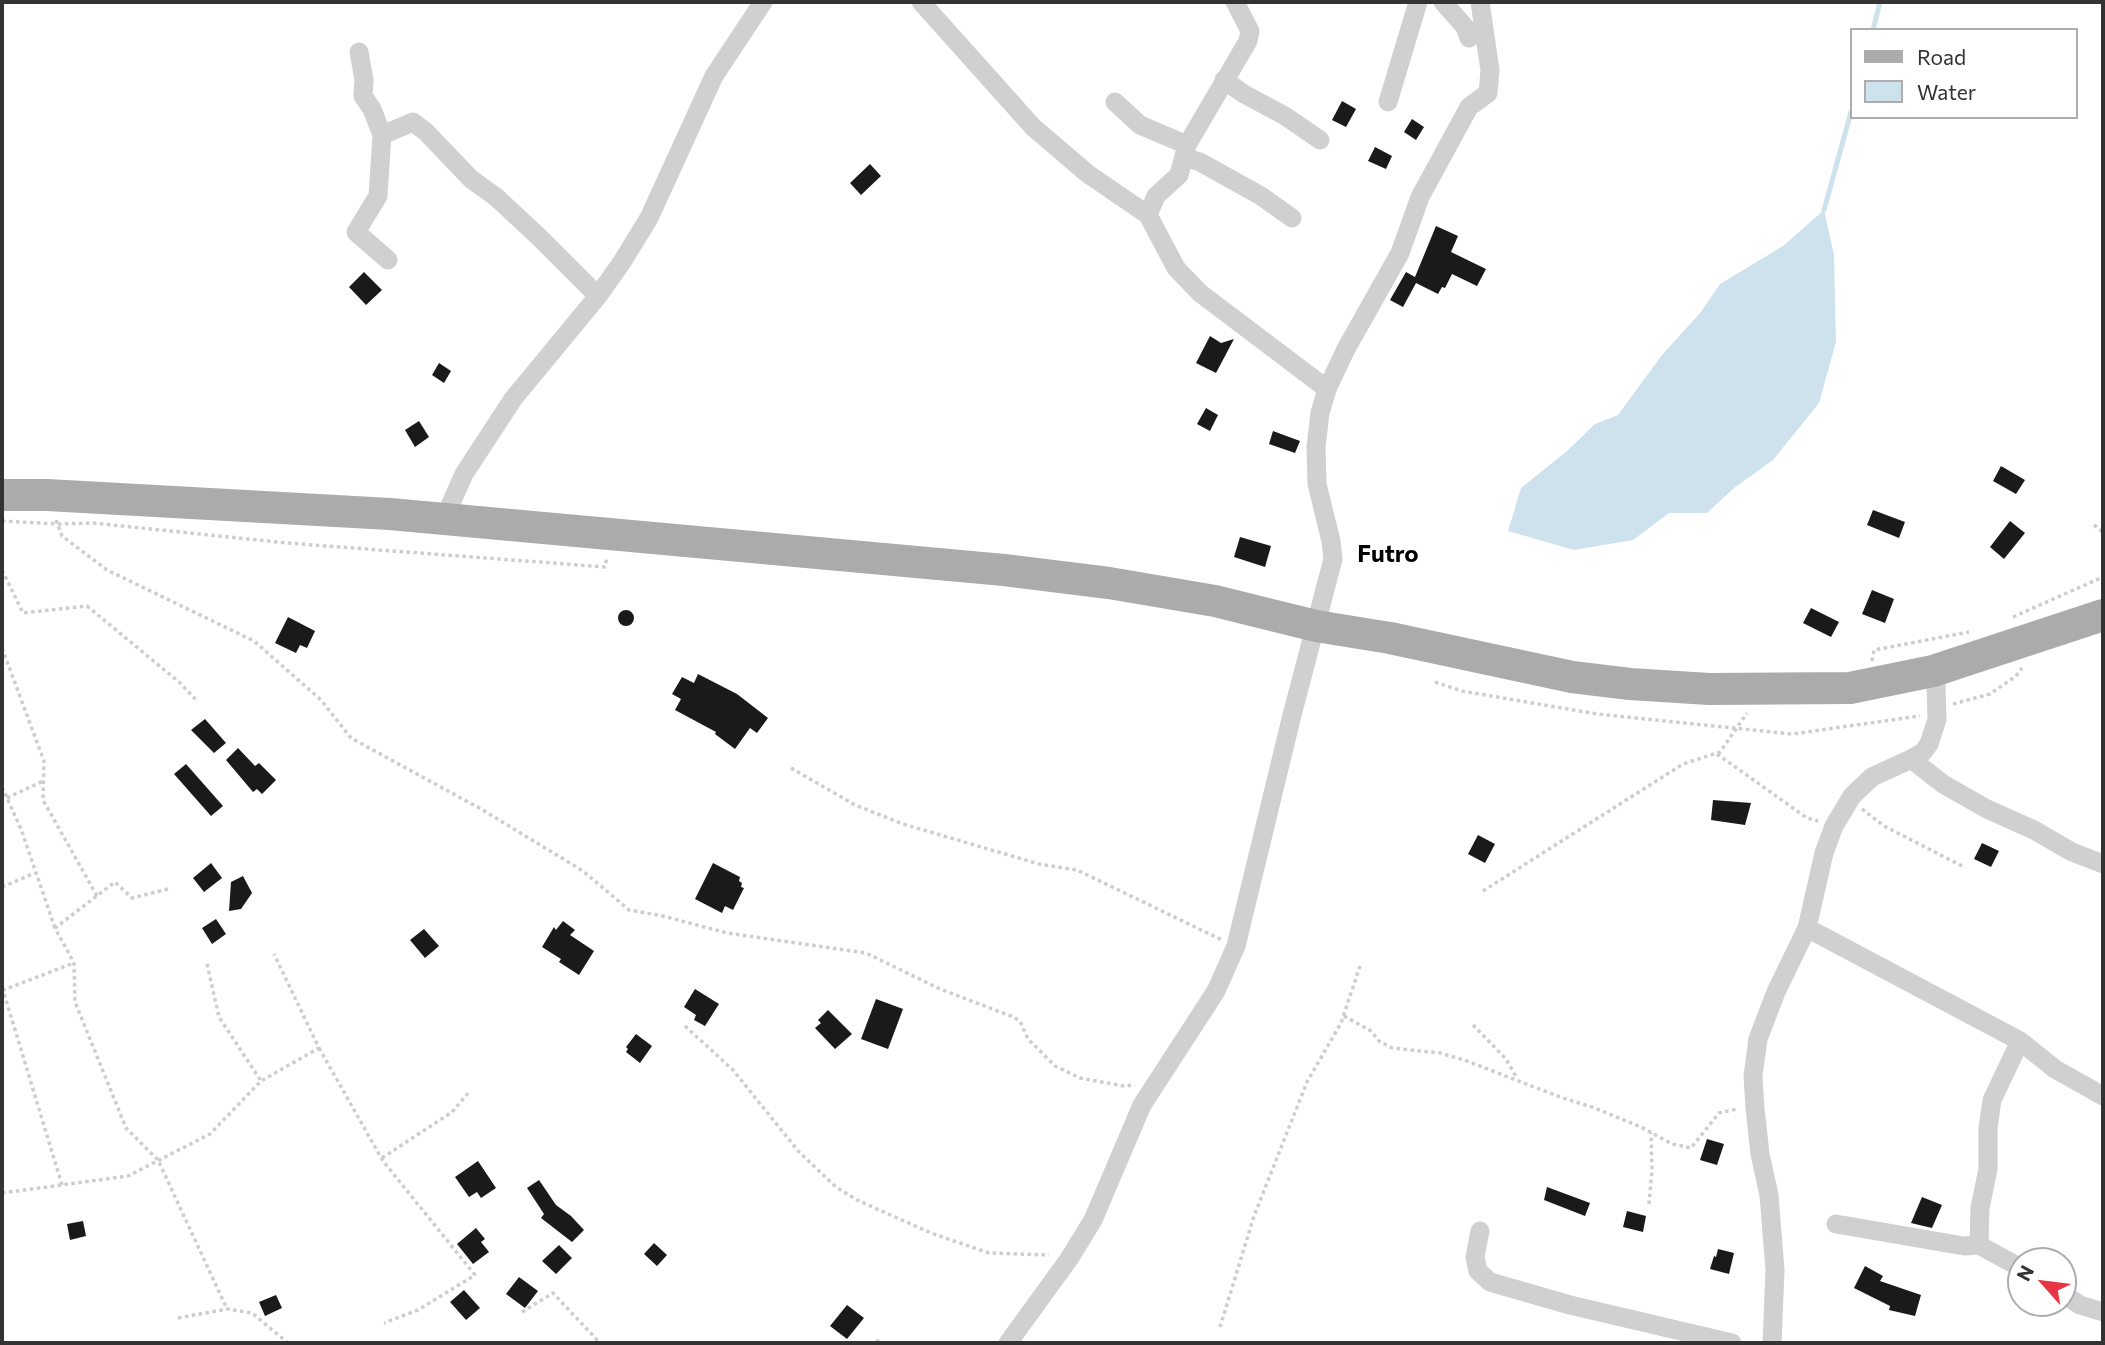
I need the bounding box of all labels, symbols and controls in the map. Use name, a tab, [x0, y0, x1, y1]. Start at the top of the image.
legend	[1850, 28, 2077, 119]
text: Road	[1917, 44, 1966, 69]
text: Water	[1917, 79, 1976, 104]
district label: Futro	[1357, 540, 1419, 568]
north arrow	[2007, 1247, 2077, 1317]
text: N	[2011, 1261, 2038, 1285]

